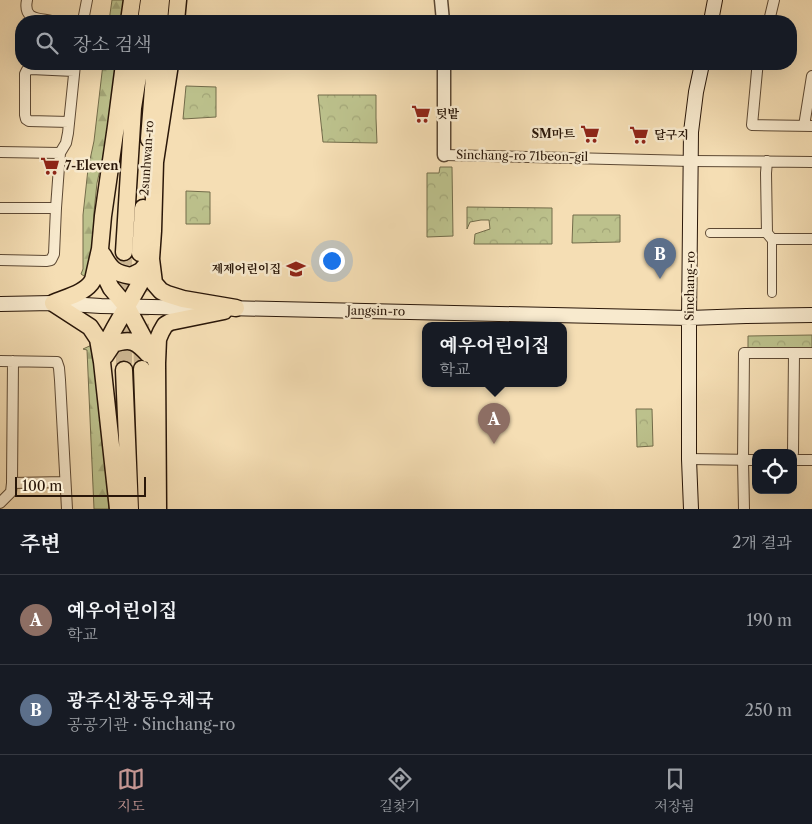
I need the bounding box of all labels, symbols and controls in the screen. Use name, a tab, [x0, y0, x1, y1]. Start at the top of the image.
search box	[15, 15, 797, 70]
icon: search	[33, 29, 61, 57]
text: 장소 검색	[73, 33, 151, 56]
supermarket icon: 텃밭	[410, 103, 432, 125]
place label: 텃밭	[436, 106, 460, 121]
street label: 2sunhwan-ro	[136, 120, 157, 196]
supermarket icon: SM마트	[579, 123, 601, 145]
supermarket icon: 달구지	[628, 124, 650, 146]
place label: SM마트	[531, 126, 575, 141]
place label: 달구지	[654, 127, 689, 142]
street label: Sinchang-ro 71beon-gil	[456, 147, 589, 164]
supermarket icon: 7-Eleven	[39, 155, 61, 177]
place label: 7-Eleven	[65, 158, 119, 173]
pin: B	[644, 238, 676, 279]
your location	[319, 248, 345, 274]
street label: Sinchang-ro	[681, 251, 698, 321]
school or university icon: 제제어린이집	[285, 258, 307, 280]
place label: 제제어린이집	[211, 261, 281, 276]
street label: Jangsin-ro	[345, 302, 405, 319]
popup	[422, 322, 567, 387]
text: 예우어린이집	[439, 334, 550, 357]
text: 학교	[439, 359, 470, 379]
pin: A	[478, 403, 510, 444]
map controls	[752, 449, 797, 494]
button: locate	[752, 449, 797, 494]
scale bar	[15, 474, 146, 497]
text: 100 m	[22, 477, 62, 495]
text: 주변	[20, 531, 61, 556]
text: 2개 결과	[732, 532, 792, 552]
text: 예우어린이집	[67, 599, 177, 622]
text: A	[30, 610, 42, 630]
text: 190 m	[747, 610, 792, 630]
text: 학교	[67, 624, 98, 644]
text: 광주신창동우체국	[67, 689, 214, 712]
text: B	[30, 700, 42, 720]
text: 250 m	[745, 700, 792, 720]
text: 공공기관 · Sinchang-ro	[67, 714, 235, 734]
tab: 지도	[117, 765, 145, 815]
tab: 길찾기	[379, 765, 420, 815]
tab: 저장됨	[654, 765, 695, 815]

